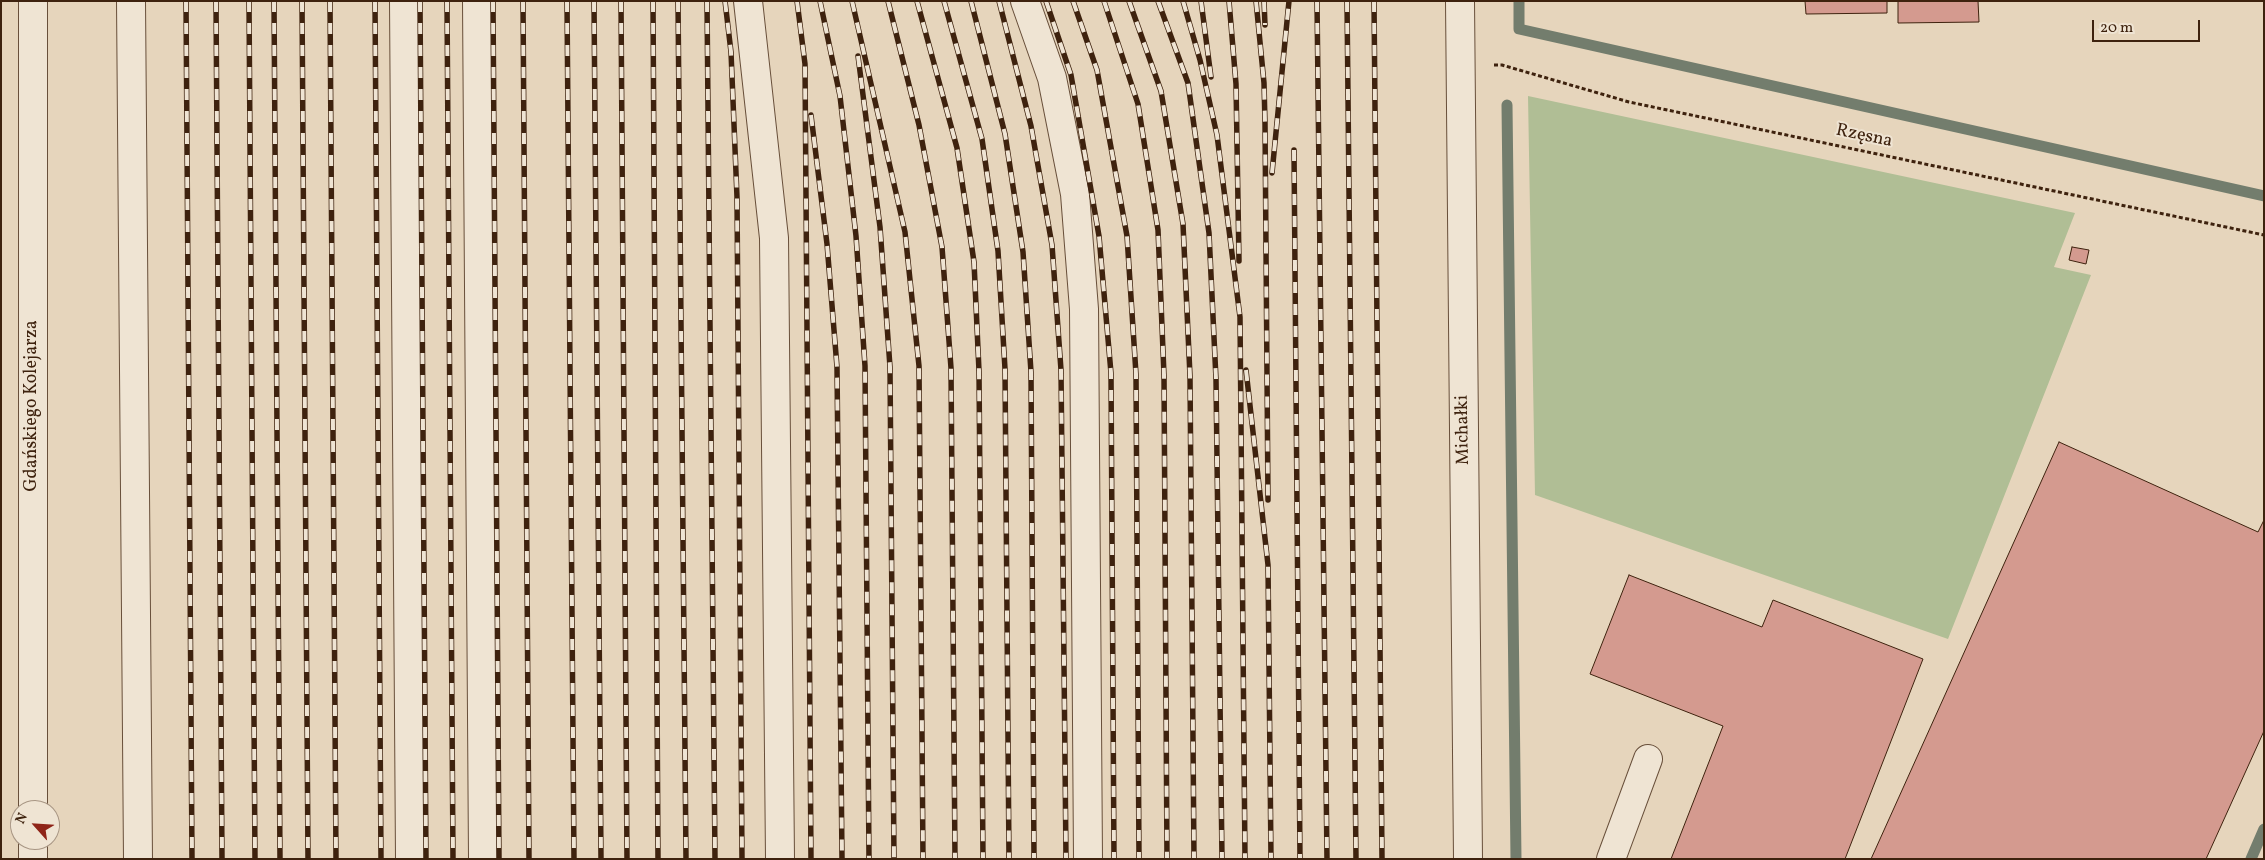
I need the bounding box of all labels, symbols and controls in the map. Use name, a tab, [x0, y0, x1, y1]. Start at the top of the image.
scale bar	[2095, 10, 2202, 42]
text: 20 m	[2100, 18, 2133, 39]
street label: Rzęsna	[1834, 120, 1894, 154]
street label: Gdańskiego Kolejarza	[22, 320, 44, 492]
street label: Michałki	[1453, 395, 1475, 465]
north arrow	[10, 800, 60, 850]
text: N	[11, 810, 33, 827]

